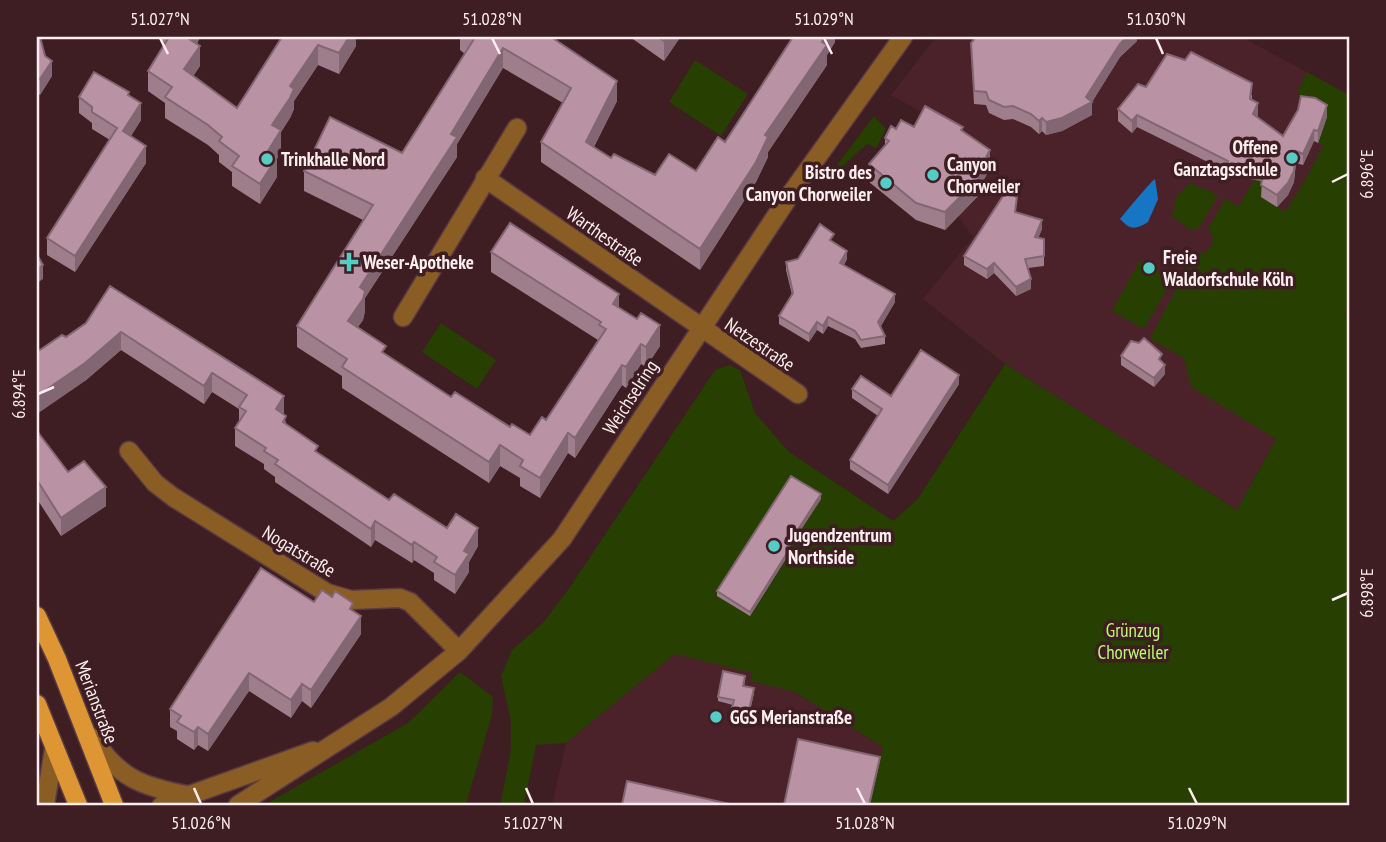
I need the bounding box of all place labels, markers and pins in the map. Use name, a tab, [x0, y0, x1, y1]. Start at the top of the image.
place label: Offene Ganztagsschule	[1174, 135, 1278, 181]
place label: Trinkhalle Nord	[281, 147, 385, 171]
marker: Offene Ganztagsschule	[1284, 150, 1300, 166]
marker: Trinkhalle Nord	[259, 151, 275, 167]
place label: Canyon Chorweiler	[947, 152, 1021, 198]
place label: Bistro des Canyon Chorweiler	[746, 160, 872, 206]
marker: Canyon Chorweiler	[925, 167, 941, 183]
marker: Bistro des Canyon Chorweiler	[878, 175, 894, 191]
place label: Freie Waldorfschule Köln	[1162, 245, 1294, 291]
place label: Weser-Apotheke	[362, 250, 474, 274]
marker: Weser-Apotheke	[341, 254, 357, 270]
marker: Freie Waldorfschule Köln	[1141, 260, 1157, 276]
place label: Jugendzentrum Northside	[787, 523, 891, 569]
marker: Jugendzentrum Northside	[766, 538, 782, 554]
place label: GGS Merianstraße	[730, 705, 852, 729]
marker: GGS Merianstraße	[708, 709, 724, 725]

